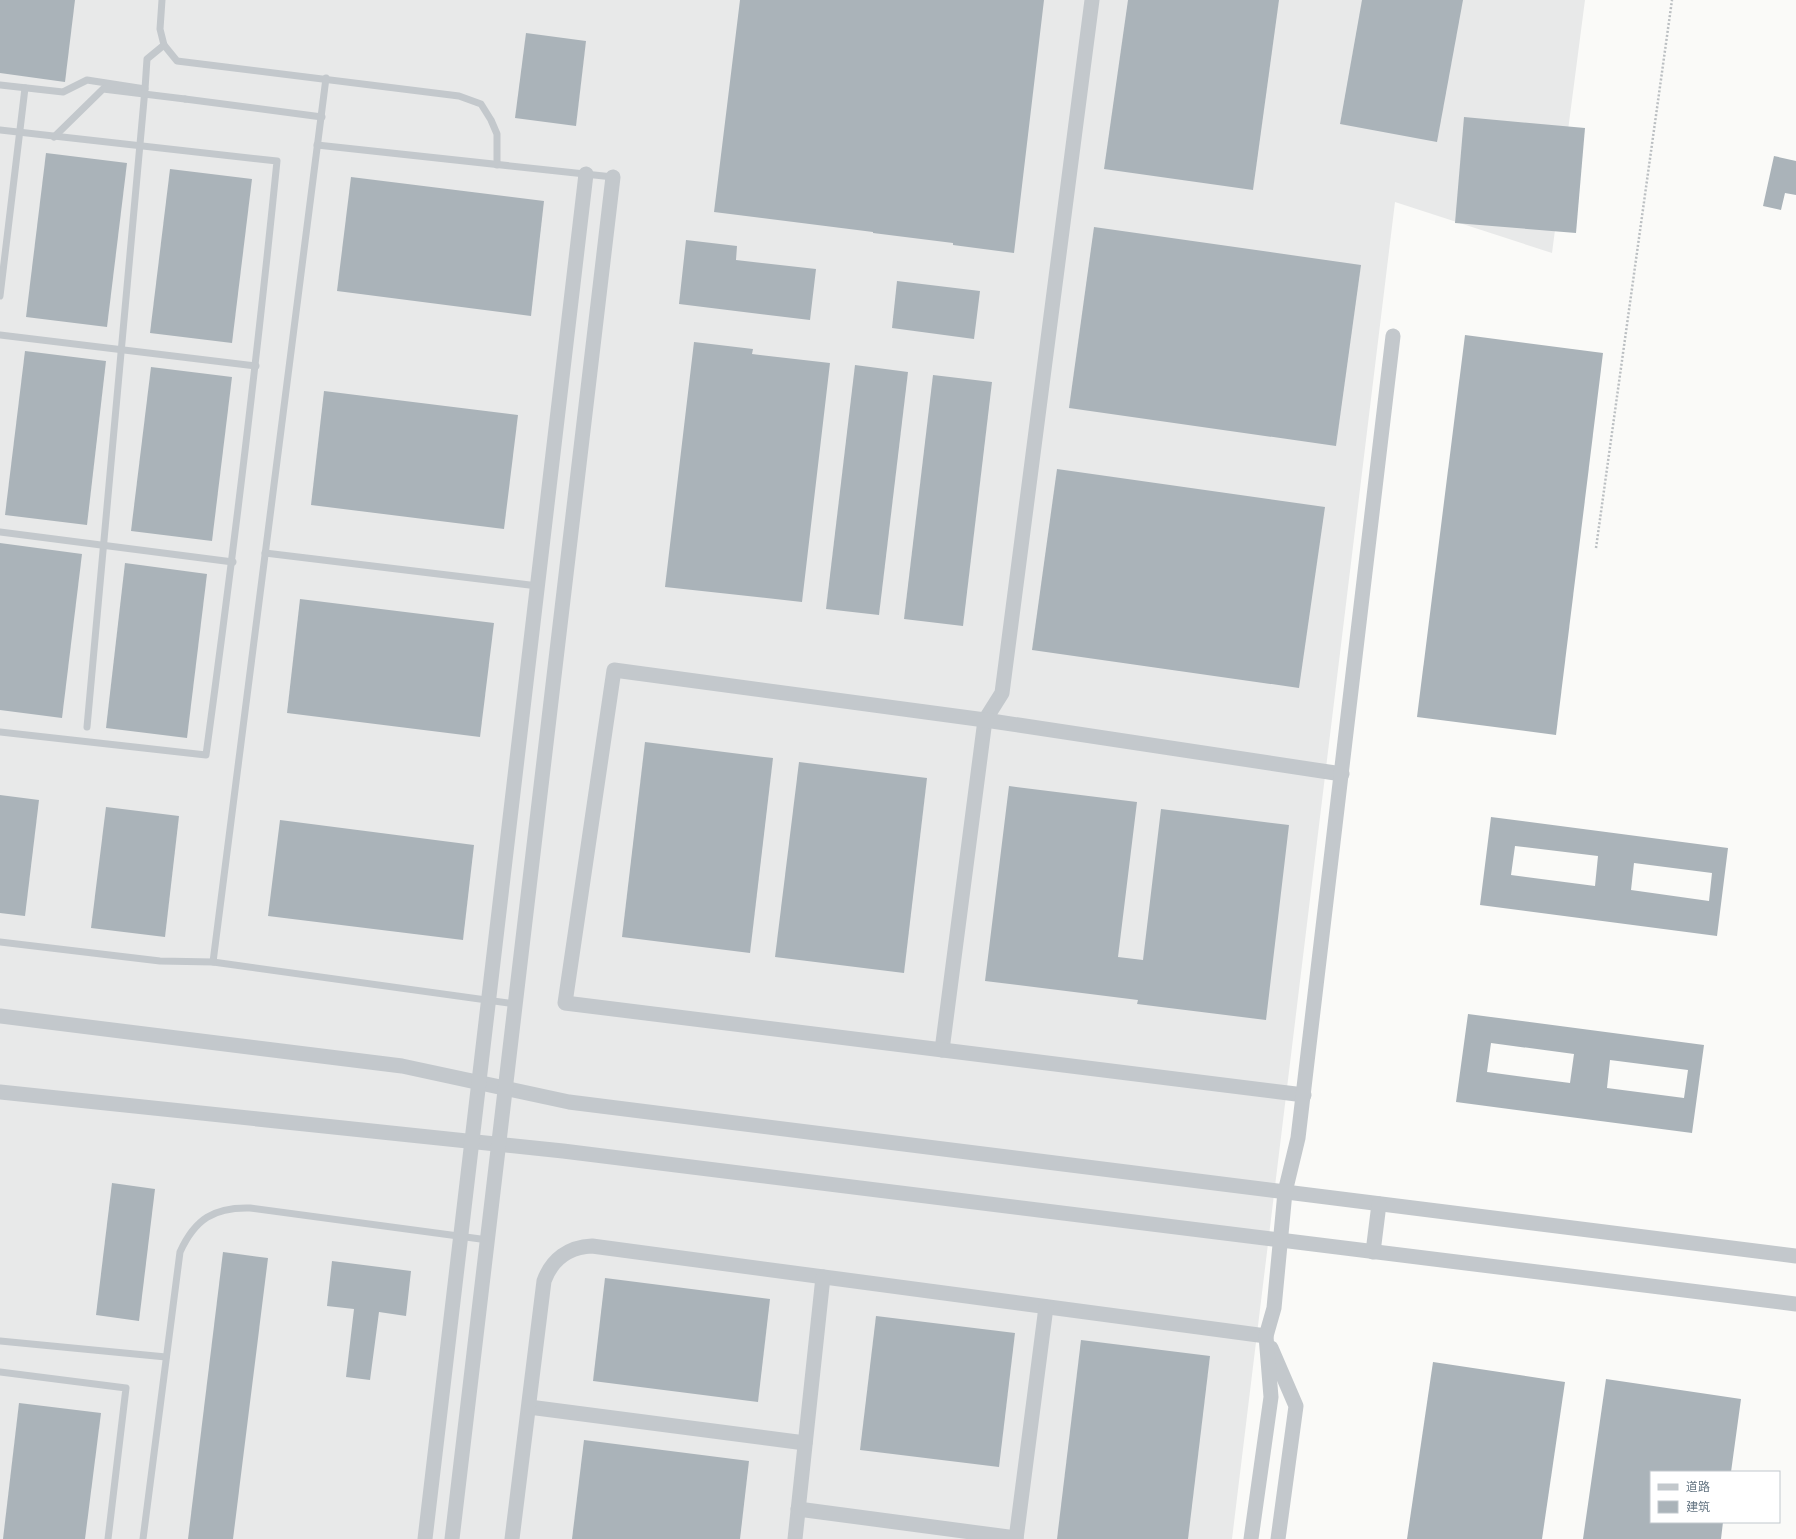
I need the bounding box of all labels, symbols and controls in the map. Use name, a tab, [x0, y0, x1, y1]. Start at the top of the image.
legend	[1650, 1471, 1780, 1523]
text: 道路	[1686, 1479, 1710, 1494]
text: 建筑	[1686, 1499, 1710, 1514]

